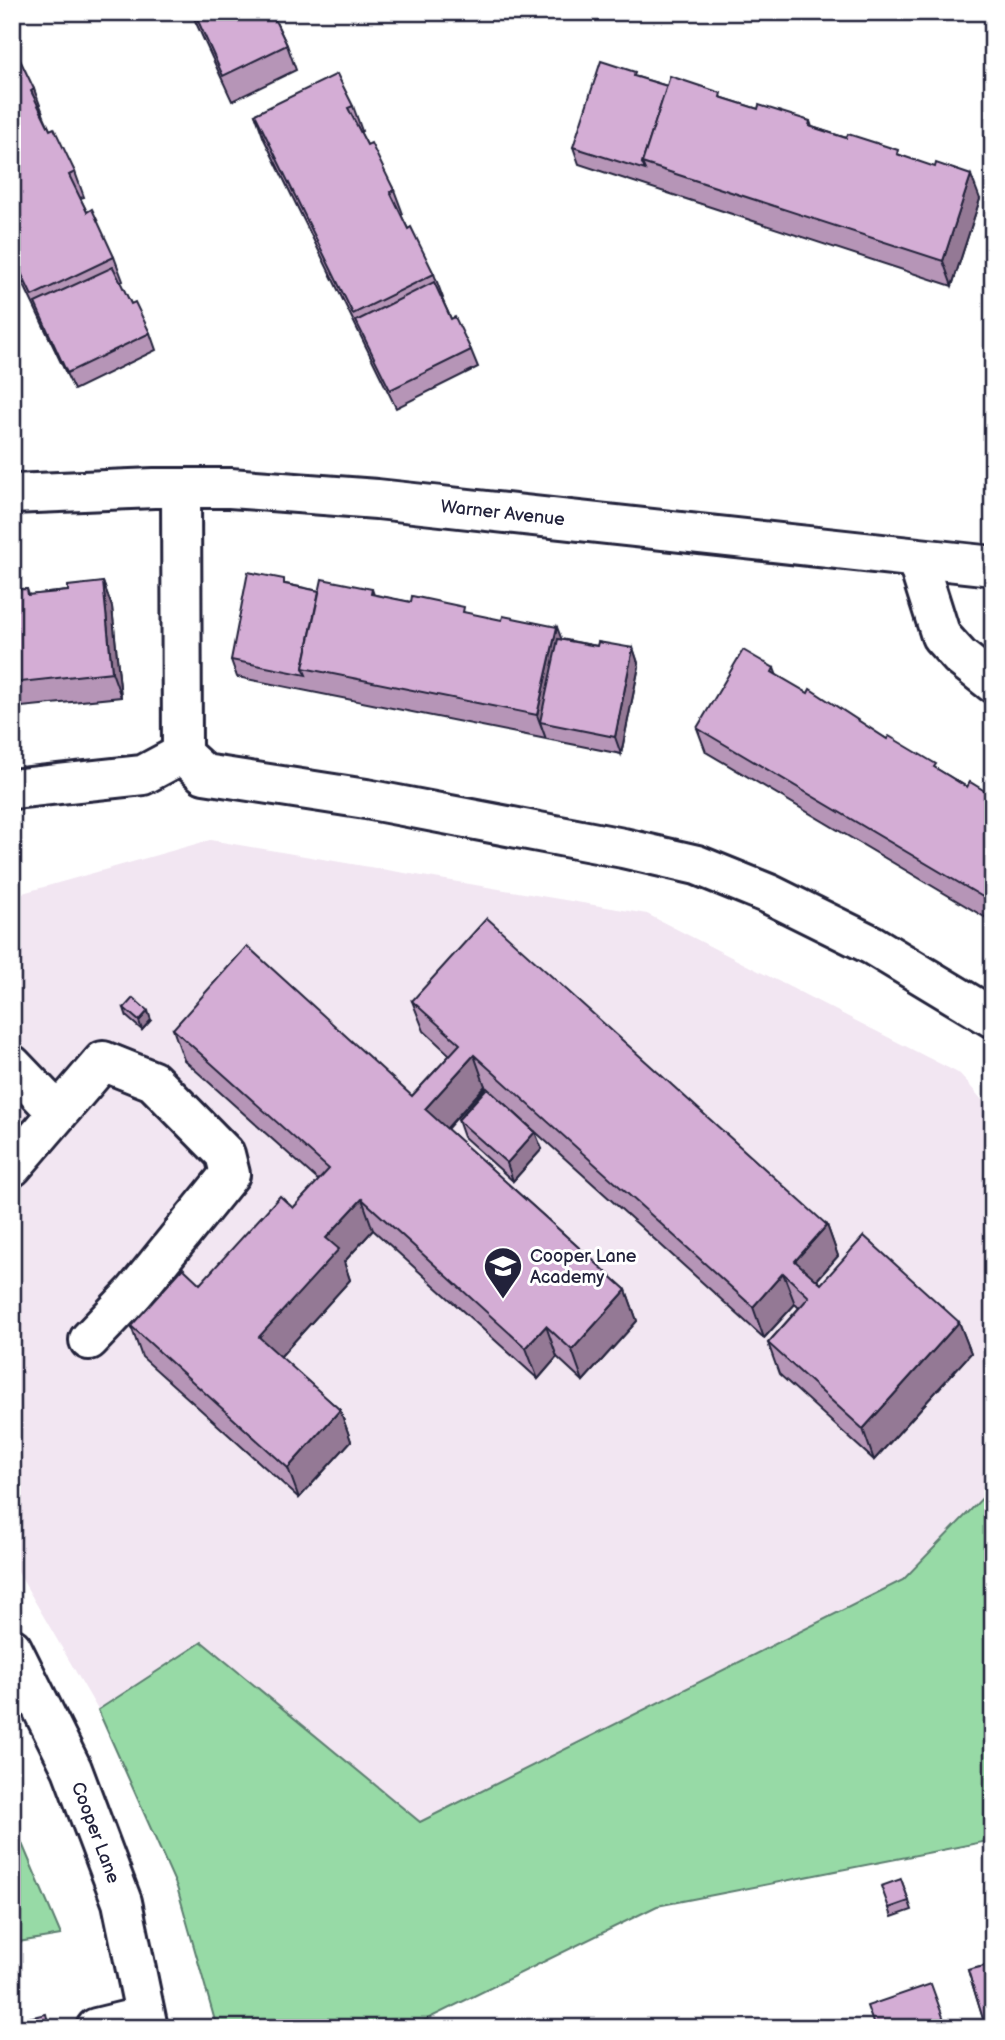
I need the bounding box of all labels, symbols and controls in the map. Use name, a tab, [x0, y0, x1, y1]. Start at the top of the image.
street label: Warner Avenue	[440, 496, 566, 530]
school or university icon: Cooper Lane Academy	[482, 1245, 524, 1300]
place label: Cooper Lane Academy	[530, 1246, 637, 1288]
street label: Cooper Lane	[67, 1779, 124, 1887]

